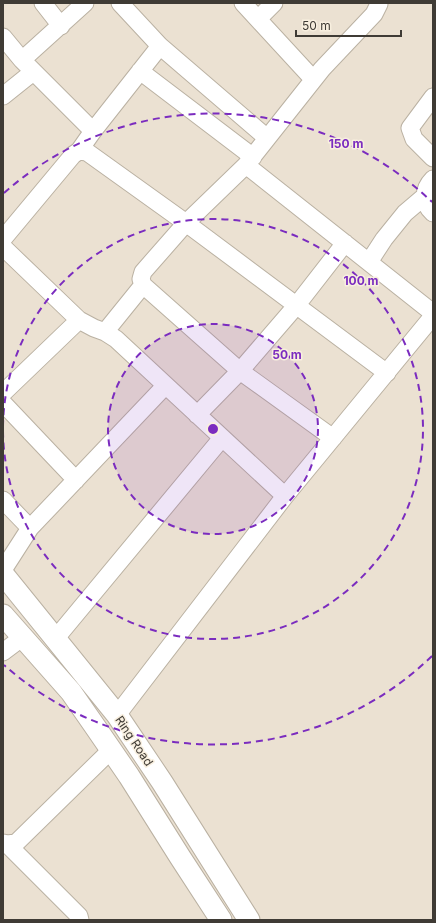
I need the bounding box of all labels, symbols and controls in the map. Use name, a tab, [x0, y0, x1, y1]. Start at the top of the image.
scale bar	[296, 12, 401, 38]
text: 50 m	[302, 18, 331, 33]
text: 150 m	[329, 136, 363, 151]
text: 100 m	[343, 273, 379, 288]
text: 50 m	[272, 347, 302, 362]
centre of rings	[206, 422, 220, 436]
street label: Ring Road	[112, 713, 157, 769]

